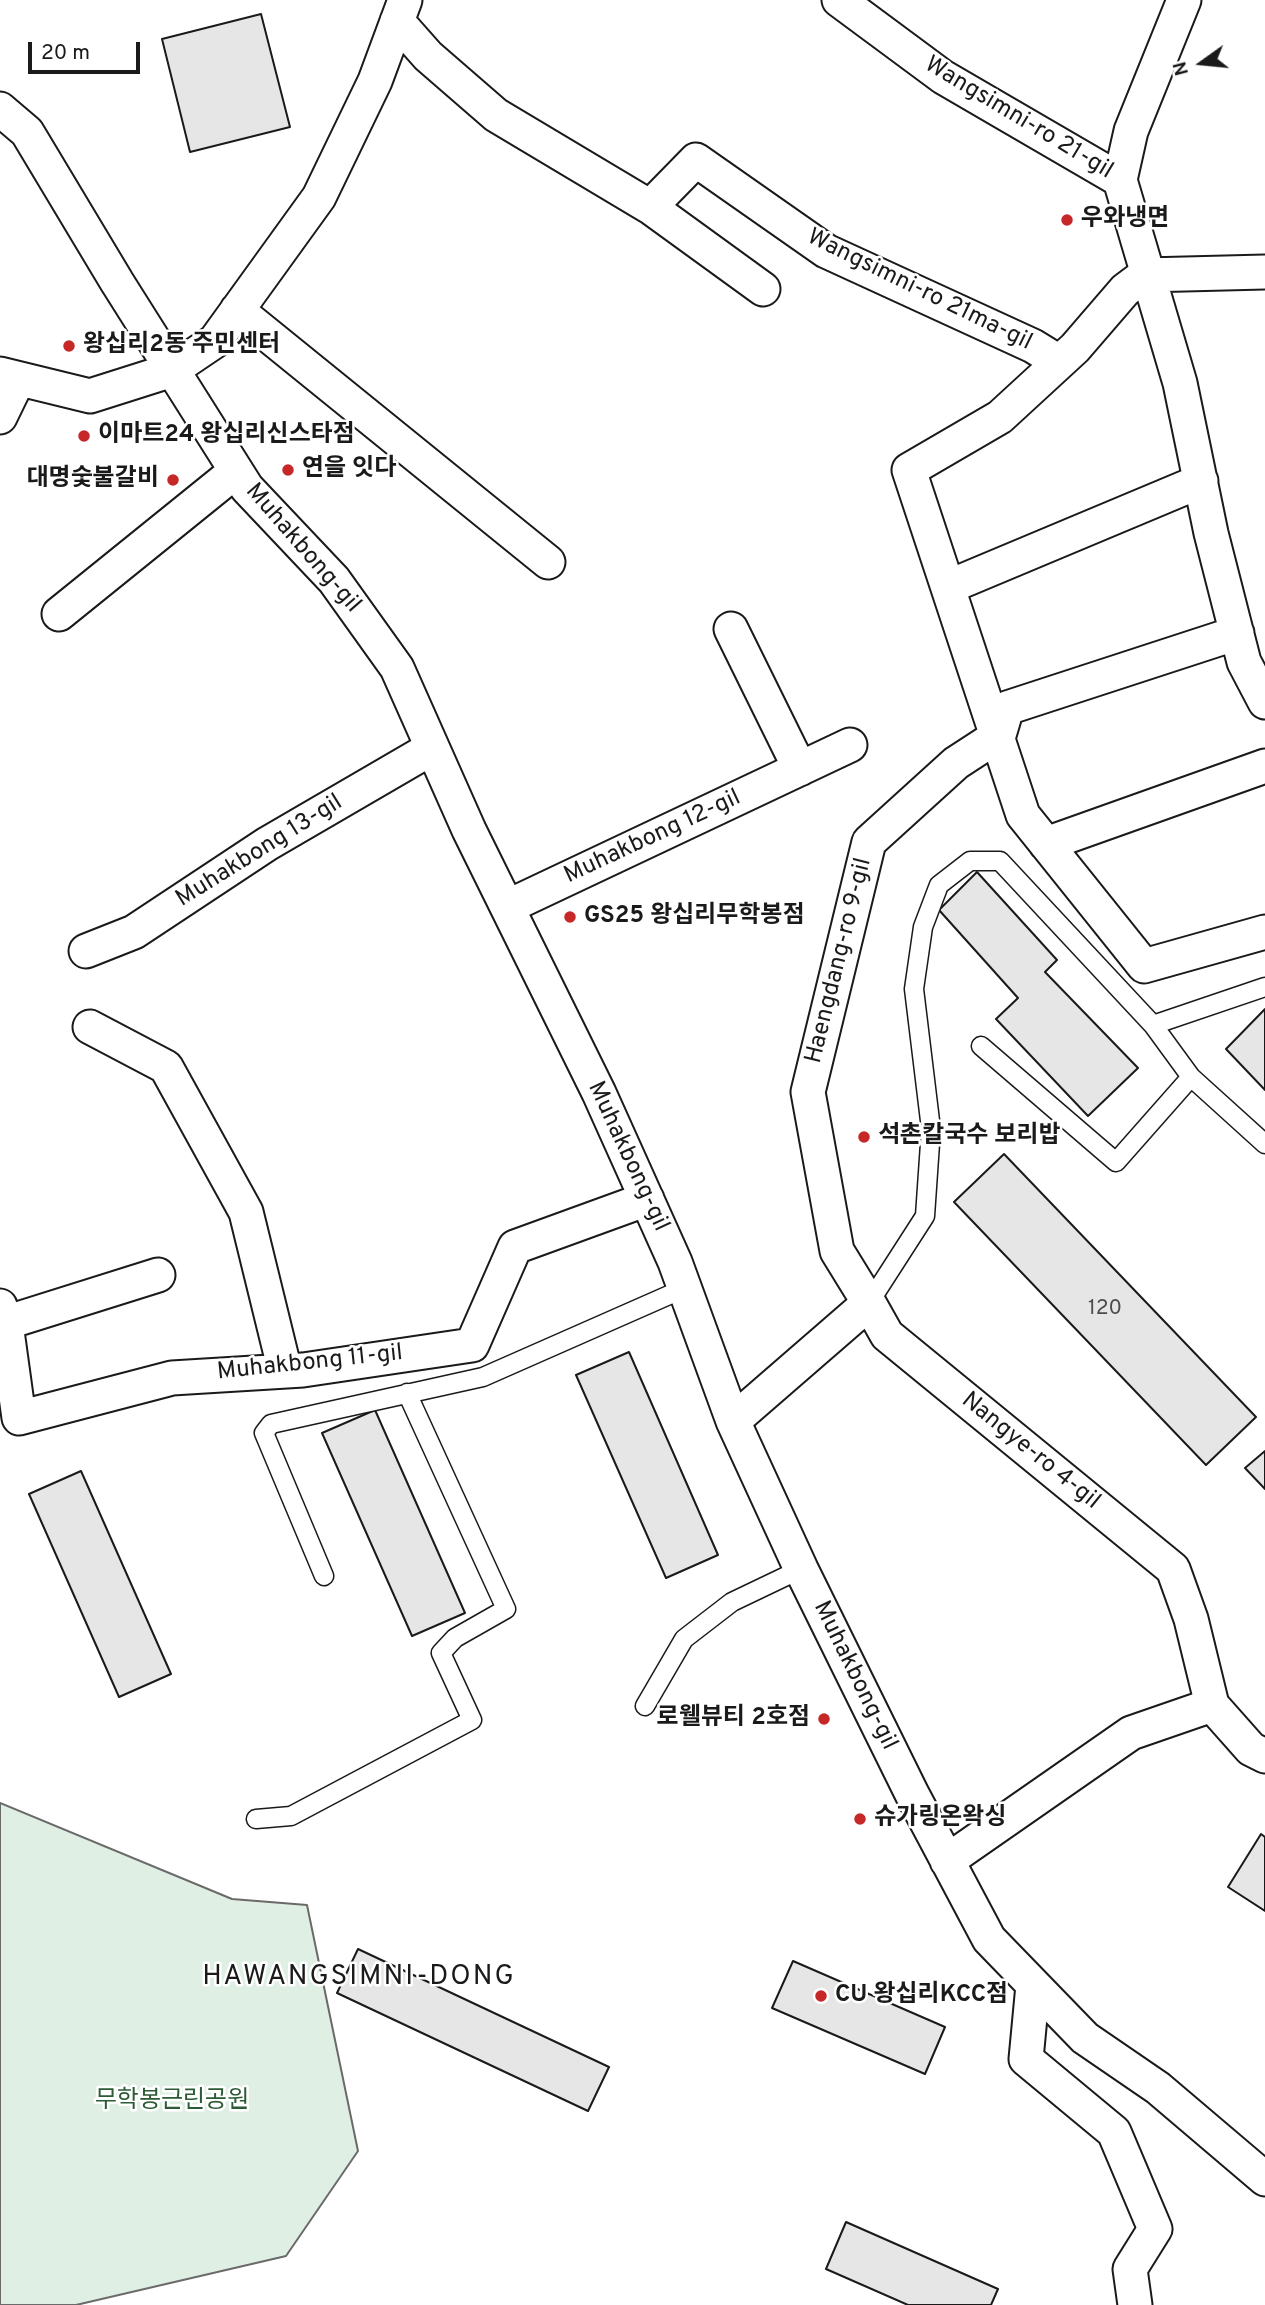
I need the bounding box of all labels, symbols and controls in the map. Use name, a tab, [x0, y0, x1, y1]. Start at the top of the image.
scale bar	[32, 28, 144, 72]
north arrow	[1167, 28, 1237, 98]
text: 20 m	[41, 40, 90, 67]
street label: Wangsimni-ro 21-gil	[918, 51, 1118, 187]
text: N	[1168, 59, 1195, 78]
place label: 우와냉면	[1081, 206, 1169, 234]
marker: 우와냉면	[1059, 212, 1075, 228]
street label: Wangsimni-ro 21ma-gil	[802, 224, 1036, 358]
place label: 왕십리2동 주민센터	[83, 332, 280, 360]
marker: 왕십리2동 주민센터	[61, 338, 77, 354]
place label: 이마트24 왕십리신스타점	[98, 422, 355, 450]
marker: 이마트24 왕십리신스타점	[76, 428, 92, 444]
place label: 연을 잇다	[302, 456, 396, 484]
marker: 연을 잇다	[280, 462, 296, 478]
place label: 대명숯불갈비	[27, 466, 159, 494]
marker: 대명숯불갈비	[165, 472, 181, 488]
street label: Muhakbong-gil	[238, 478, 366, 620]
street label: Muhakbong 12-gil	[560, 785, 746, 891]
street label: Muhakbong 13-gil	[171, 789, 349, 915]
street label: Haengdang-ro 9-gil	[801, 855, 879, 1067]
place label: GS25 왕십리무학봉점	[584, 903, 805, 931]
marker: GS25 왕십리무학봉점	[562, 909, 578, 925]
street label: Muhakbong-gil	[580, 1078, 674, 1236]
place label: 석촌칼국수 보리밥	[878, 1123, 1061, 1151]
marker: 석촌칼국수 보리밥	[856, 1129, 872, 1145]
house number: 120	[1088, 1297, 1122, 1323]
street label: Muhakbong 11-gil	[216, 1340, 404, 1388]
street label: Nangye-ro 4-gil	[955, 1387, 1105, 1517]
street label: Muhakbong-gil	[806, 1597, 902, 1755]
place label: 로웰뷰티 2호점	[657, 1705, 810, 1733]
marker: 로웰뷰티 2호점	[816, 1711, 832, 1727]
place label: 슈가링온왁싱	[874, 1805, 1006, 1833]
marker: 슈가링온왁싱	[852, 1811, 868, 1827]
district label: HAWANGSIMNI-DONG	[204, 1961, 514, 1995]
place label: CU 왕십리KCC점	[835, 1982, 1008, 2010]
marker: CU 왕십리KCC점	[813, 1988, 829, 2004]
park label: 무학봉근린공원	[95, 2088, 249, 2116]

